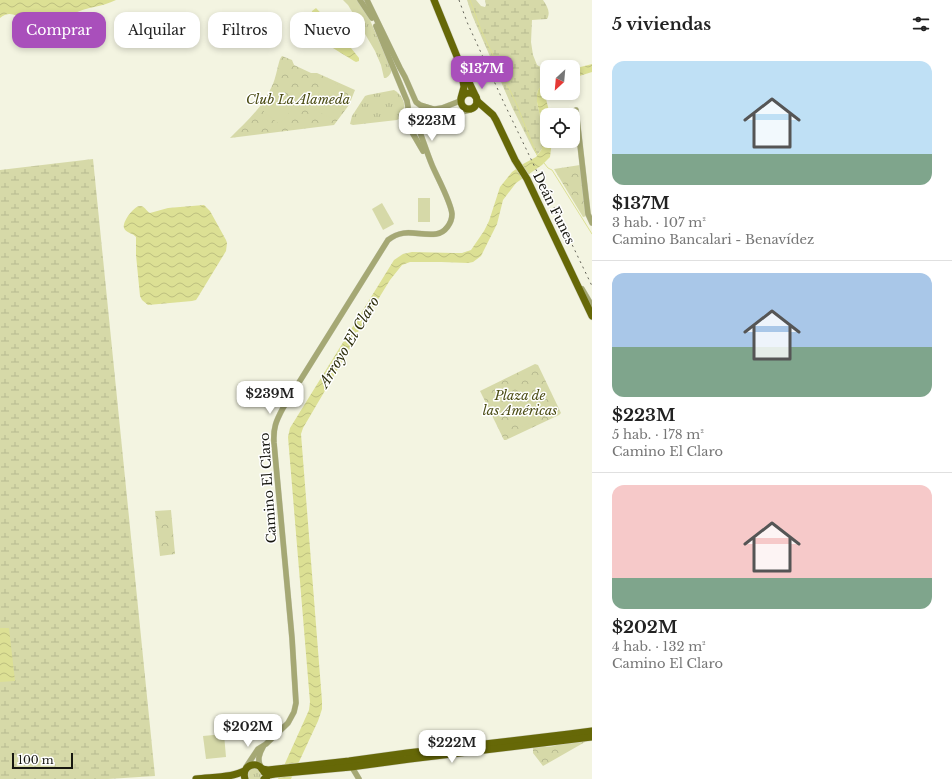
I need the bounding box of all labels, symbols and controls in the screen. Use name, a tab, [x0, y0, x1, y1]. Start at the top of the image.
chip: Comprar	[12, 12, 106, 48]
chip: Alquilar	[114, 12, 200, 48]
chip: Filtros	[208, 12, 282, 48]
chip: Nuevo	[290, 12, 365, 48]
icon: filters	[910, 13, 932, 35]
text: 5 viviendas	[612, 14, 711, 35]
pin: $137M	[454, 56, 510, 90]
text: $137M	[460, 60, 504, 77]
north arrow	[540, 60, 580, 100]
map controls	[540, 60, 580, 148]
icon: home	[736, 87, 808, 159]
park label: Club La Alameda	[246, 91, 350, 108]
pin: $223M	[404, 108, 460, 142]
button: locate	[540, 108, 580, 148]
text: $223M	[408, 112, 456, 129]
street label: Deán Funes	[529, 169, 579, 247]
text: $137M	[612, 193, 670, 214]
text: 3 hab. · 107 m²	[612, 214, 706, 231]
text: Camino Bancalari - Benavídez	[612, 231, 814, 248]
water label: Arroyo El Claro	[314, 293, 383, 392]
icon: home	[736, 299, 808, 371]
pin: $239M	[242, 381, 298, 415]
text: $239M	[246, 385, 294, 402]
park label: Plaza de las Américas	[483, 387, 557, 419]
text: $223M	[612, 405, 675, 426]
text: 5 hab. · 178 m²	[612, 426, 704, 443]
street label: Camino El Claro	[256, 432, 280, 544]
text: Camino El Claro	[612, 443, 723, 460]
icon: home	[736, 511, 808, 583]
text: $202M	[612, 617, 677, 638]
text: 4 hab. · 132 m²	[612, 638, 706, 655]
text: Camino El Claro	[612, 655, 723, 672]
pin: $202M	[220, 714, 276, 748]
text: $202M	[223, 718, 273, 735]
pin: $222M	[424, 730, 480, 764]
text: $222M	[428, 734, 476, 751]
scale bar	[12, 751, 73, 770]
text: 100 m	[18, 753, 54, 767]

